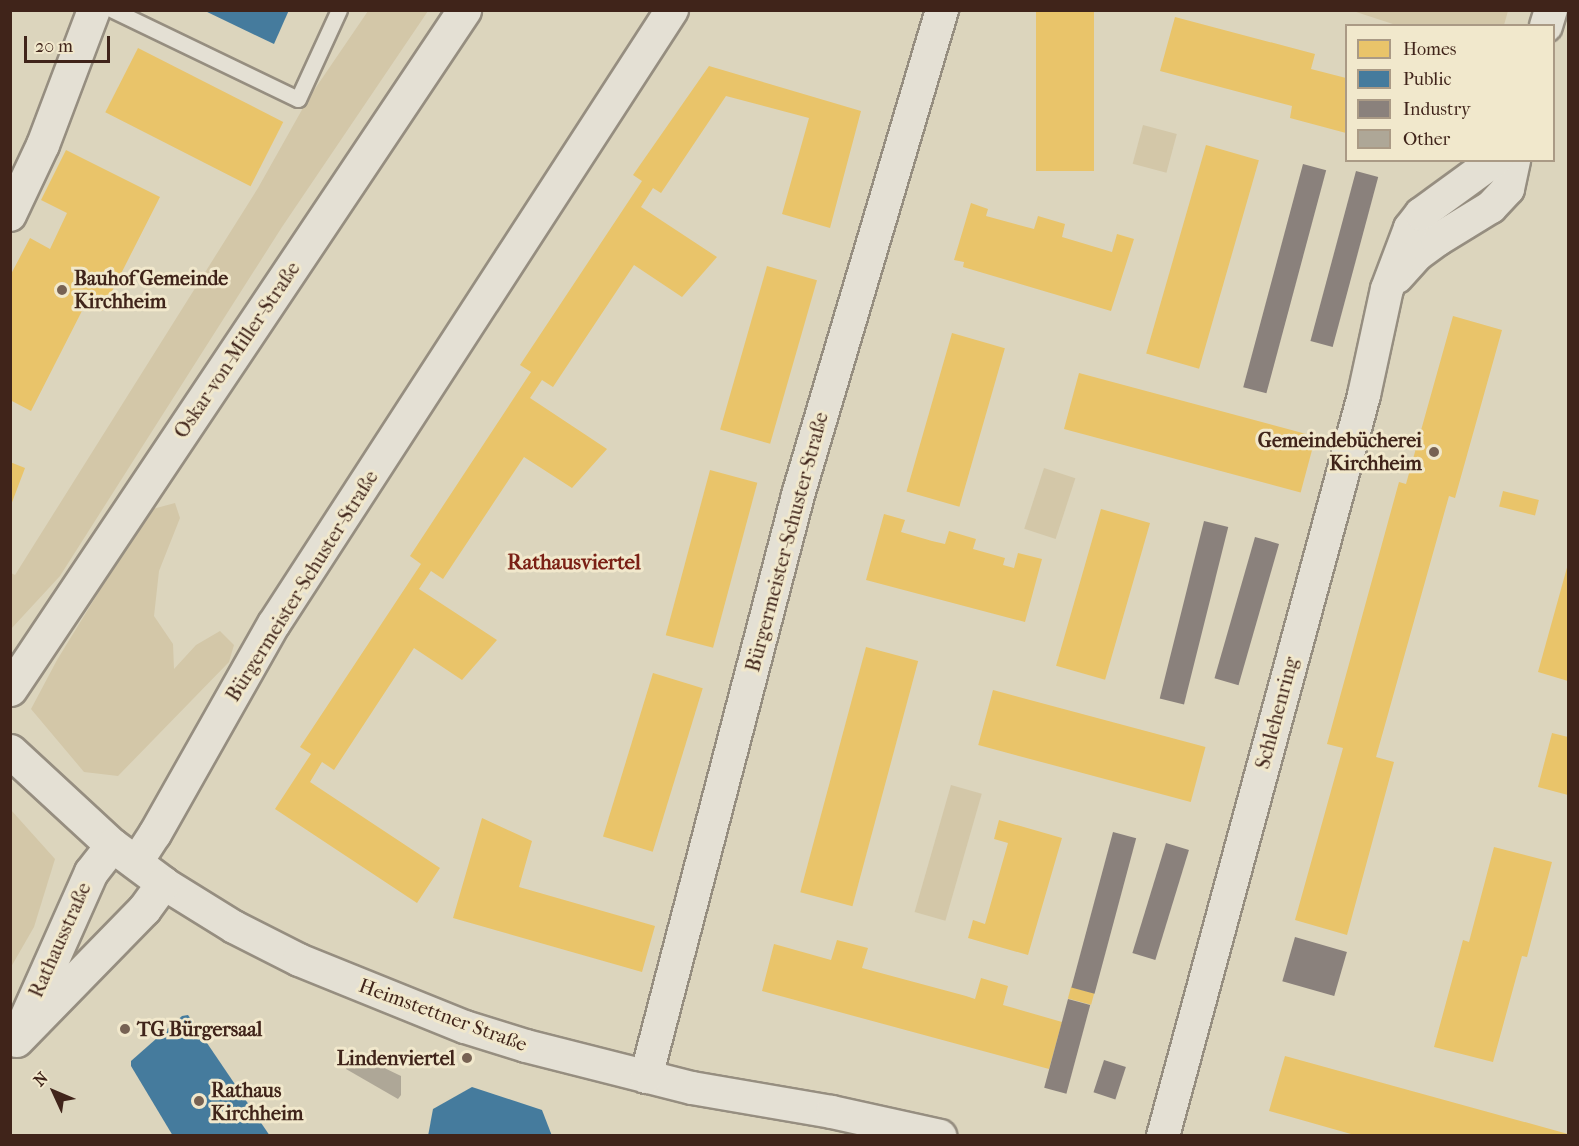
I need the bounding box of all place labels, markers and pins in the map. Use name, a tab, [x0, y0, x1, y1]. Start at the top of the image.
place label: Bauhof Gemeinde Kirchheim	[74, 266, 228, 313]
marker: Bauhof Gemeinde Kirchheim	[55, 283, 69, 297]
place label: Gemeindebücherei Kirchheim	[1258, 428, 1422, 475]
marker: Gemeindebücherei Kirchheim	[1427, 445, 1441, 459]
place label: TG Bürgersaal	[137, 1017, 262, 1041]
marker: TG Bürgersaal	[118, 1022, 132, 1036]
place label: Lindenviertel	[337, 1046, 455, 1070]
marker: Lindenviertel	[460, 1051, 474, 1065]
place label: Rathaus Kirchheim	[211, 1078, 303, 1125]
marker: Rathaus Kirchheim	[192, 1094, 206, 1108]

